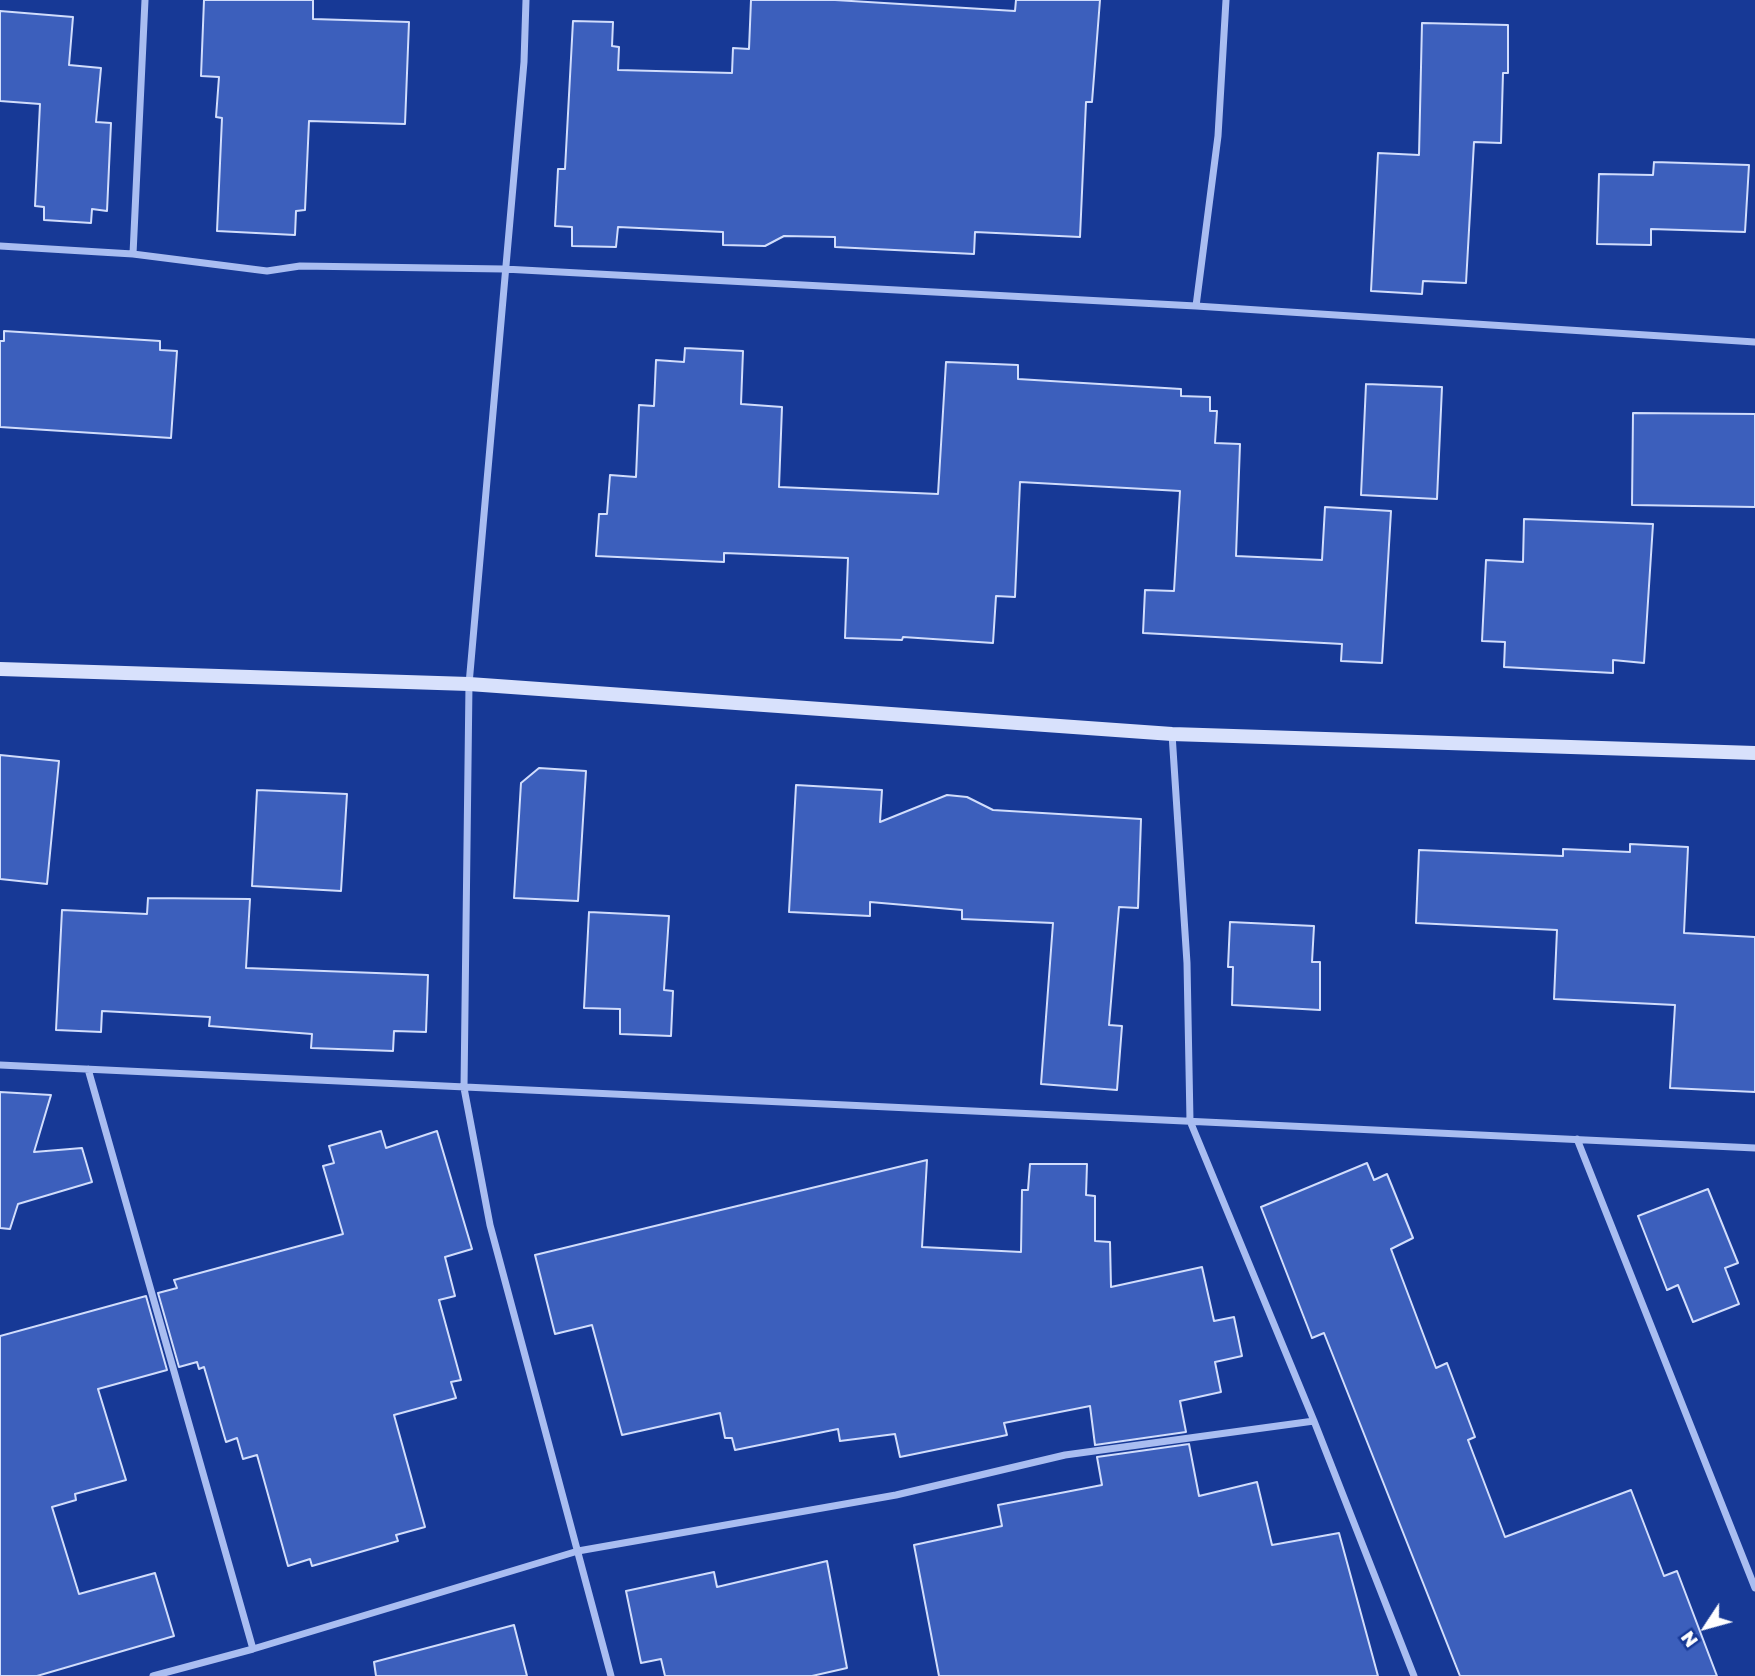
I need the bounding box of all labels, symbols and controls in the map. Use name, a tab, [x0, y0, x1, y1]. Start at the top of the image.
north arrow	[1671, 1592, 1741, 1662]
text: N	[1675, 1627, 1702, 1652]

